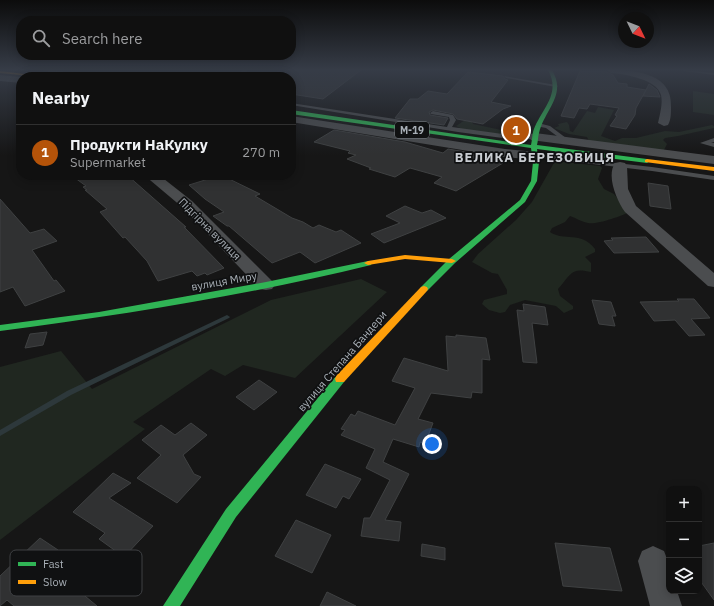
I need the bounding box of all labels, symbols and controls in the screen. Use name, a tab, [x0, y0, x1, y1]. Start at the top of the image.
north arrow	[618, 12, 654, 48]
search box	[16, 16, 296, 60]
icon: search	[30, 27, 52, 49]
text: Search here	[62, 29, 142, 48]
text: Nearby	[32, 87, 90, 109]
pin: 1	[503, 115, 529, 145]
road number: М-19	[395, 122, 429, 138]
text: Продукти НаКулку	[70, 135, 208, 154]
text: 1	[41, 144, 49, 161]
text: 270 m	[242, 144, 280, 161]
district label: ВЕЛИКА БЕРЕЗОВИЦЯ	[455, 149, 615, 166]
text: Supermarket	[70, 154, 146, 171]
street label: Підгірна вулиця	[176, 195, 244, 263]
street label: вулиця Миру	[190, 268, 258, 294]
street label: вулиця Степана Бандери	[294, 308, 390, 414]
your location	[422, 434, 442, 454]
map controls	[666, 486, 702, 594]
button: +	[666, 486, 702, 522]
button: −	[666, 522, 702, 558]
legend	[10, 550, 142, 596]
text: Fast	[43, 557, 64, 571]
button: layers	[666, 558, 702, 594]
text: Slow	[43, 575, 67, 589]

